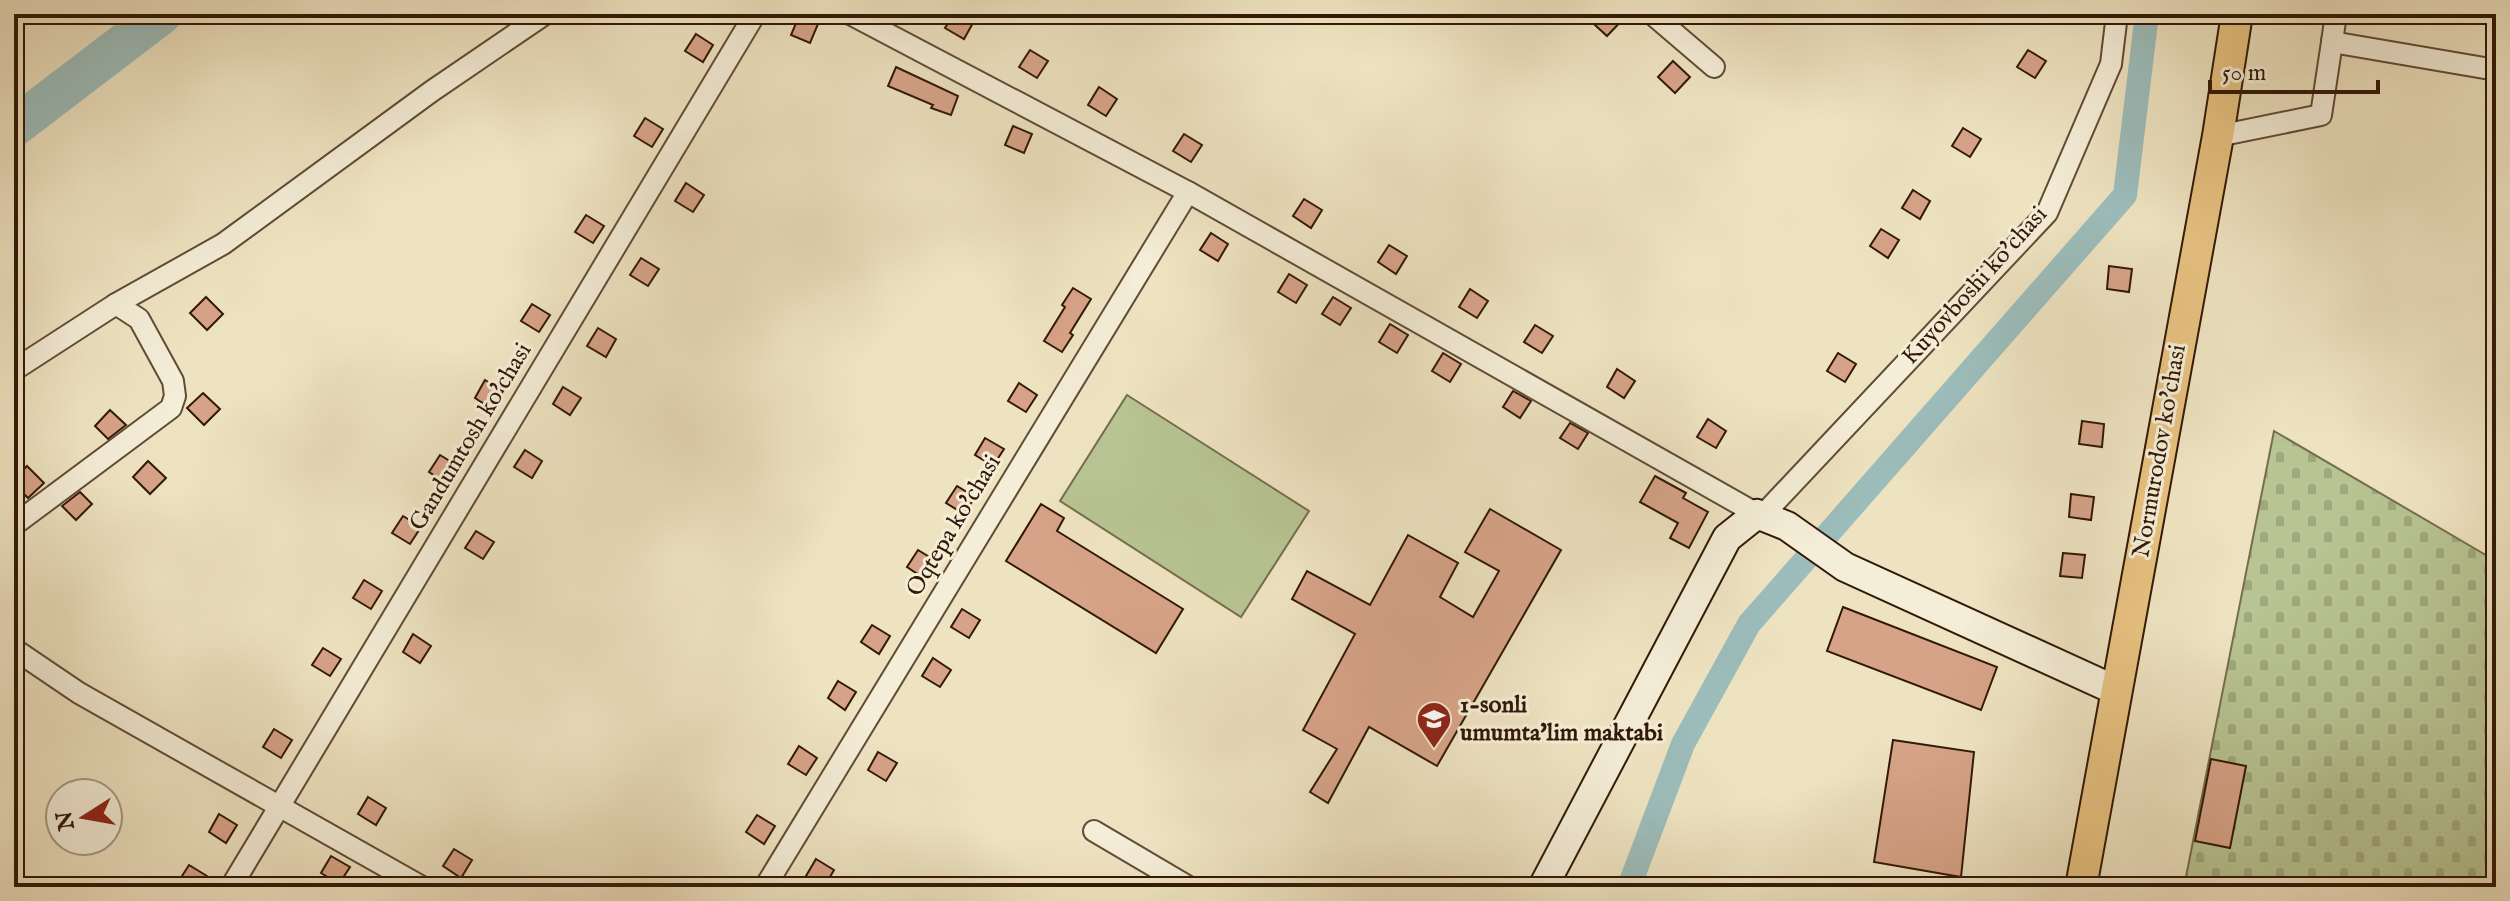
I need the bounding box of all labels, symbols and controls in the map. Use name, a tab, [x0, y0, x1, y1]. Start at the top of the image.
scale bar	[2210, 44, 2378, 94]
text: 50 m	[2222, 58, 2266, 89]
street label: Kuyovboshi ko'chasi	[1895, 200, 2055, 372]
street label: Gandumtosh ko'chasi	[403, 337, 539, 537]
street label: Normurodov ko'chasi	[2126, 342, 2194, 560]
street label: Oqtepa ko'chasi	[900, 449, 1008, 603]
place label: 1-sonli umumta'lim maktabi	[1460, 690, 1664, 749]
school or university icon: 1-sonli umumta'lim maktabi	[1415, 700, 1453, 750]
north arrow	[44, 777, 124, 857]
text: N	[51, 808, 82, 833]

